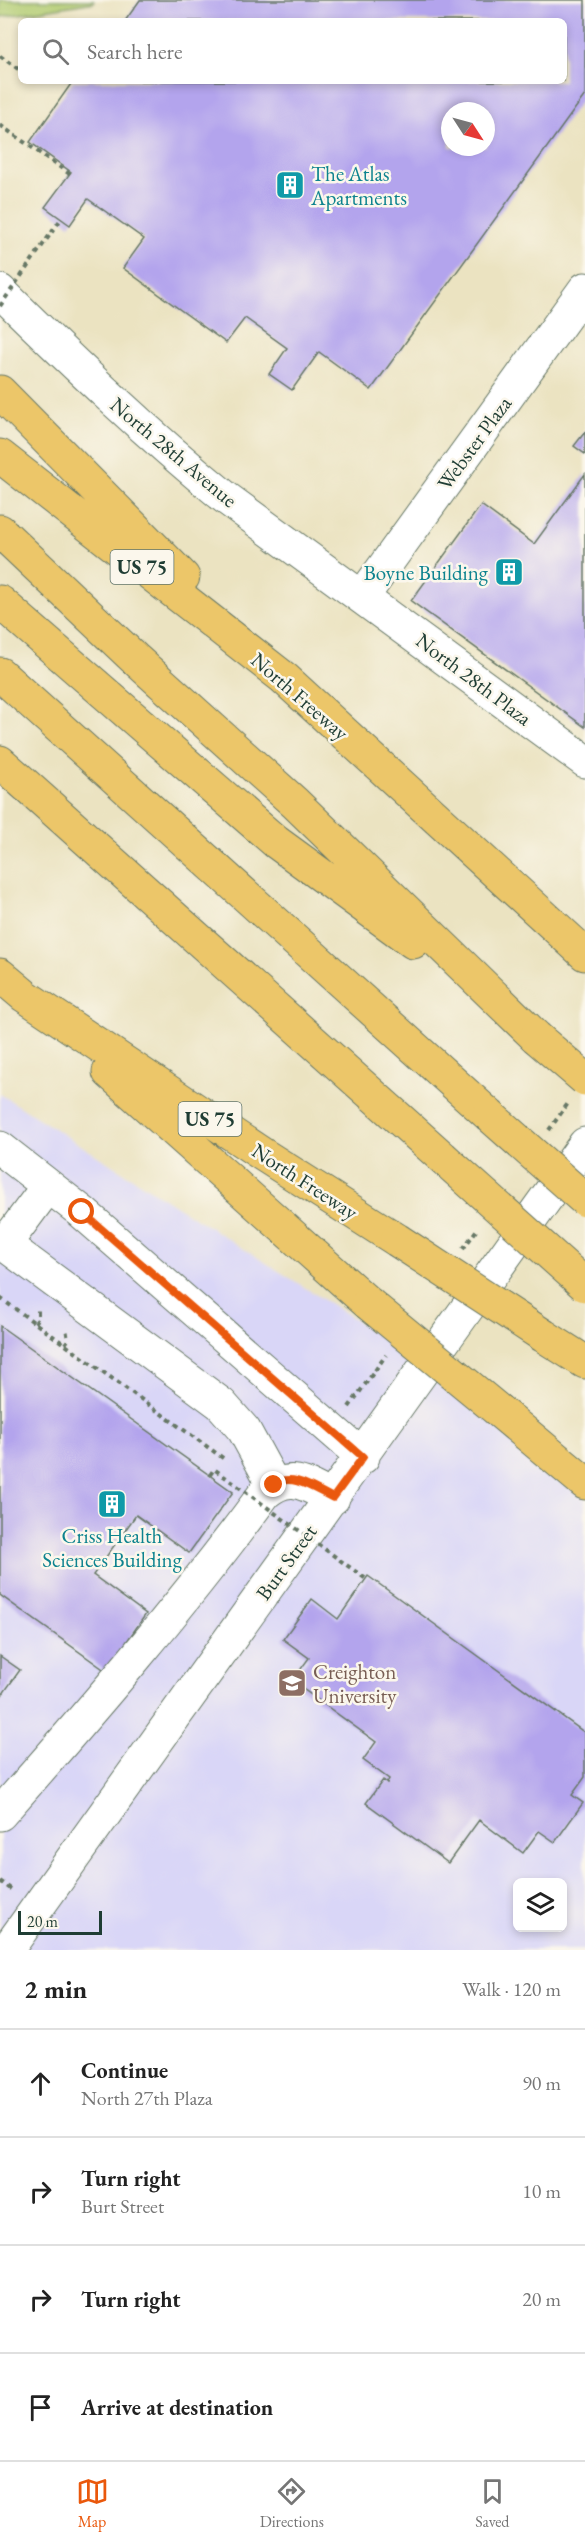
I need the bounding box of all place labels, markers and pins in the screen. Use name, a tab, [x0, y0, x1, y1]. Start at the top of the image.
place label: The Atlas Apartments	[310, 160, 407, 211]
building icon: The Atlas Apartments	[274, 169, 306, 201]
building icon: Boyne Building	[493, 556, 525, 588]
place label: Boyne Building	[364, 559, 489, 586]
building icon: Criss Health Sciences Building	[96, 1488, 128, 1520]
place label: Criss Health Sciences Building	[42, 1522, 183, 1573]
place label: Creighton University	[313, 1658, 397, 1709]
school or university icon: Creighton University	[276, 1667, 308, 1699]

